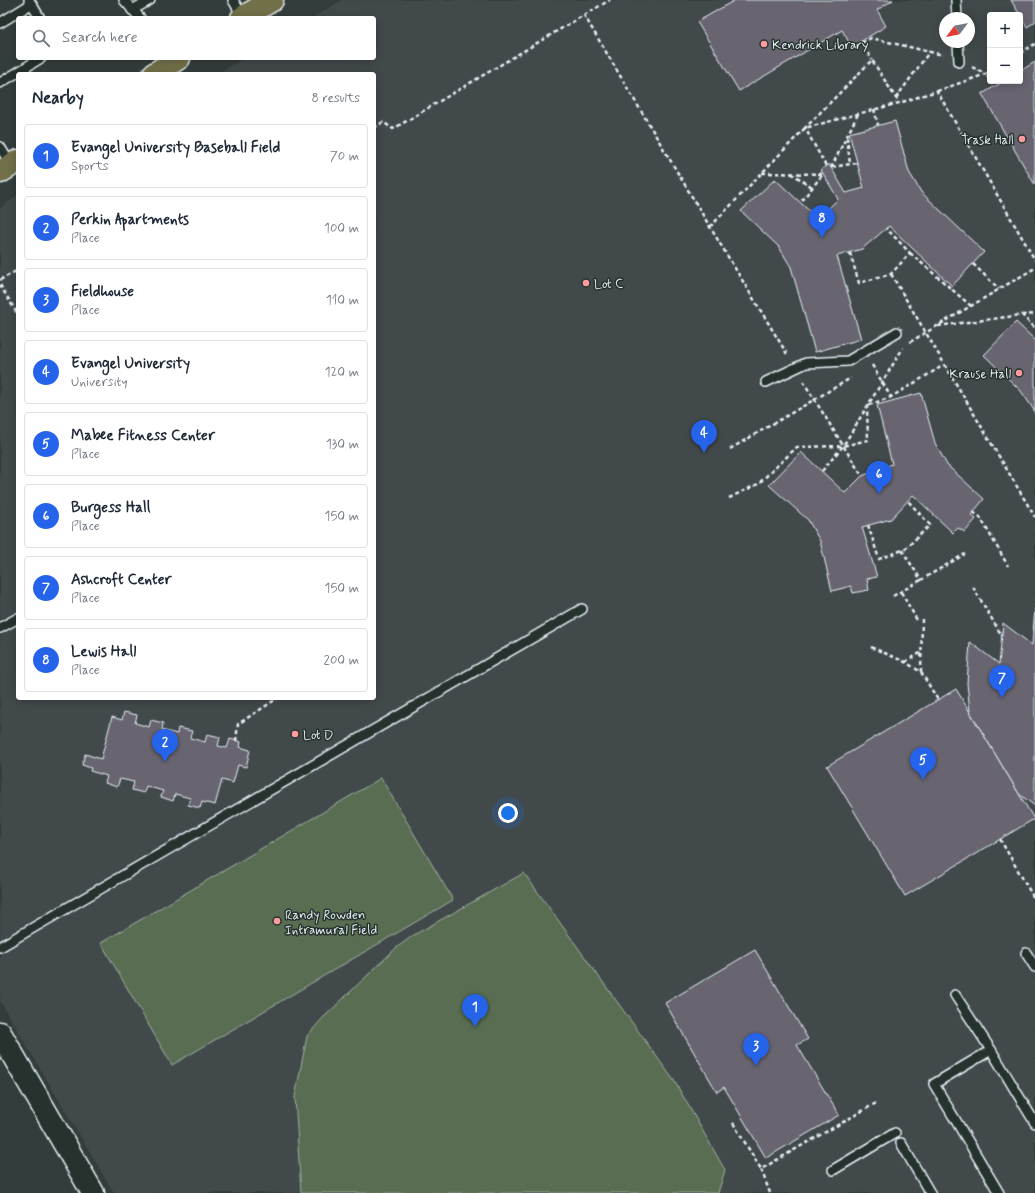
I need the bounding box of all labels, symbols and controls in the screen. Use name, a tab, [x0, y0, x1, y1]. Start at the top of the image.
north arrow	[939, 12, 975, 48]
map controls	[987, 12, 1023, 84]
button: +	[987, 12, 1023, 48]
search box	[16, 16, 376, 60]
icon: search	[30, 27, 52, 49]
text: Search here	[62, 28, 138, 48]
place label: Kendrick Library	[772, 37, 869, 54]
marker: Kendrick Library	[759, 39, 769, 49]
button: −	[987, 48, 1023, 84]
text: Nearby	[32, 87, 84, 109]
text: 8 results	[312, 90, 360, 107]
place label: Trask Hall	[961, 132, 1014, 149]
marker: Trask Hall	[1017, 134, 1027, 144]
text: Evangel University Baseball Field	[71, 138, 280, 158]
text: 1	[43, 148, 49, 165]
text: 70 m	[330, 148, 359, 165]
text: Sports	[71, 158, 109, 175]
pin: 8	[809, 205, 835, 238]
text: Perkin Apartments	[71, 210, 189, 230]
text: 2	[43, 220, 49, 237]
text: 100 m	[324, 220, 359, 237]
text: Place	[71, 230, 100, 247]
place label: Lot C	[594, 276, 624, 293]
marker: Lot C	[581, 278, 591, 288]
text: Fieldhouse	[71, 282, 134, 302]
text: 3	[43, 292, 49, 309]
text: 110 m	[326, 292, 359, 309]
text: Place	[71, 302, 100, 319]
text: Evangel University	[71, 354, 190, 374]
text: 4	[42, 364, 50, 381]
text: 120 m	[325, 364, 359, 381]
place label: Krause Hall	[949, 366, 1011, 383]
marker: Krause Hall	[1014, 368, 1024, 378]
text: University	[71, 374, 127, 391]
pin: 4	[691, 420, 717, 453]
text: Mabee Fitness Center	[71, 426, 215, 446]
text: 5	[42, 436, 50, 453]
text: 130 m	[326, 436, 359, 453]
text: Place	[71, 446, 100, 463]
pin: 6	[866, 461, 892, 494]
text: Burgess Hall	[71, 498, 150, 518]
text: 6	[43, 508, 49, 525]
text: 150 m	[325, 508, 359, 525]
text: Place	[71, 518, 100, 535]
text: Ashcroft Center	[71, 570, 172, 590]
text: 7	[42, 580, 50, 597]
text: 150 m	[325, 580, 359, 597]
text: Place	[71, 590, 100, 607]
text: Lewis Hall	[71, 642, 136, 662]
text: 8	[42, 652, 50, 669]
text: 200 m	[324, 652, 359, 669]
text: Place	[71, 662, 100, 679]
pin: 7	[989, 665, 1015, 698]
place label: Lot D	[303, 727, 334, 744]
pin: 2	[152, 729, 178, 762]
marker: Lot D	[290, 729, 300, 739]
pin: 5	[910, 747, 936, 780]
your location	[498, 803, 518, 823]
place label: Randy Rowden Intramural Field	[285, 907, 377, 939]
marker: Randy Rowden Intramural Field	[272, 916, 282, 926]
pin: 1	[462, 994, 488, 1027]
pin: 3	[743, 1033, 769, 1066]

